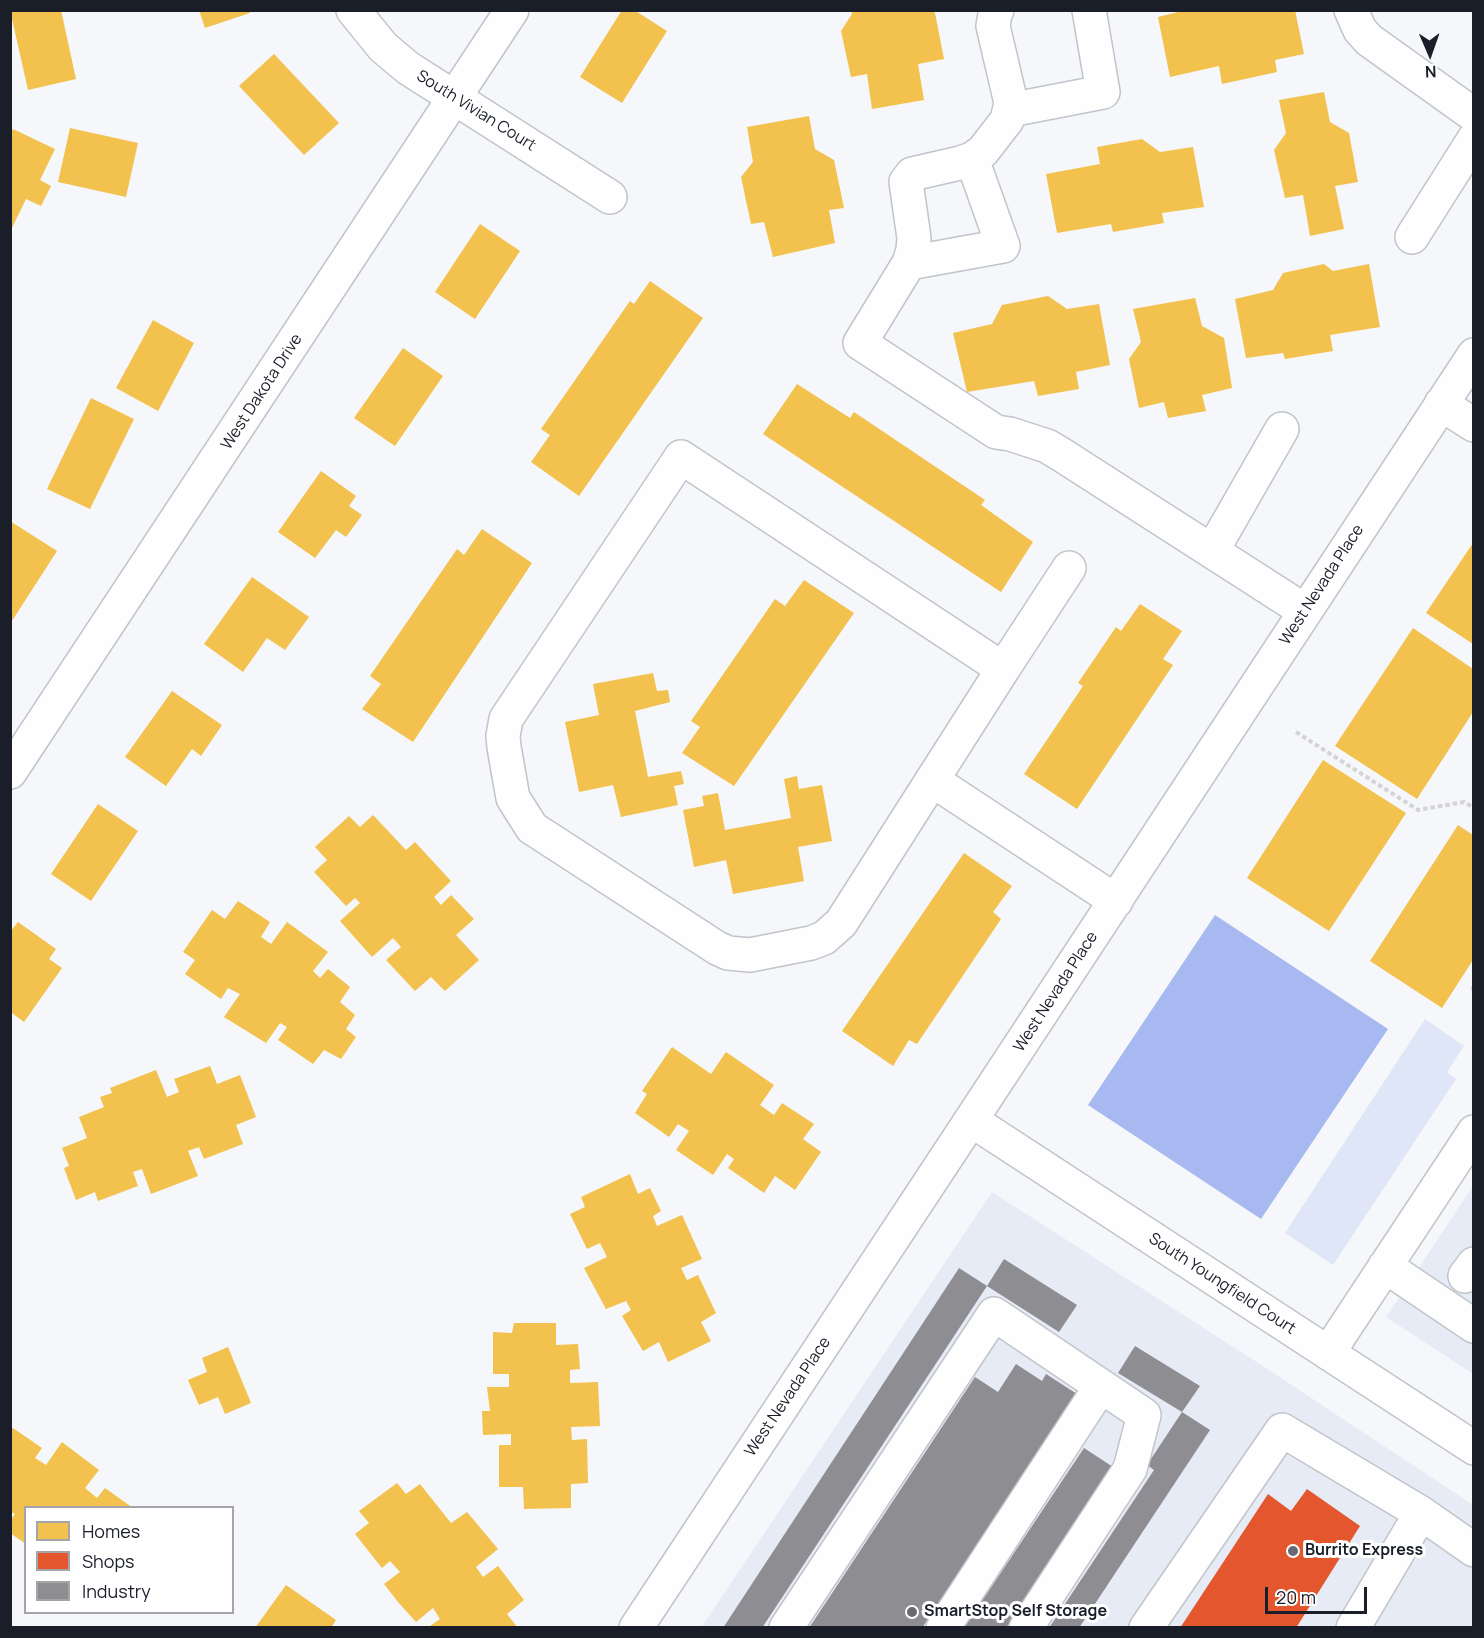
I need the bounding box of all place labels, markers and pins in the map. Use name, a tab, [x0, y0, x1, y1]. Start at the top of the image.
place label: Burrito Express	[1305, 1541, 1423, 1561]
marker: Burrito Express	[1286, 1544, 1300, 1558]
place label: SmartStop Self Storage	[924, 1602, 1107, 1622]
marker: SmartStop Self Storage	[905, 1605, 919, 1619]

